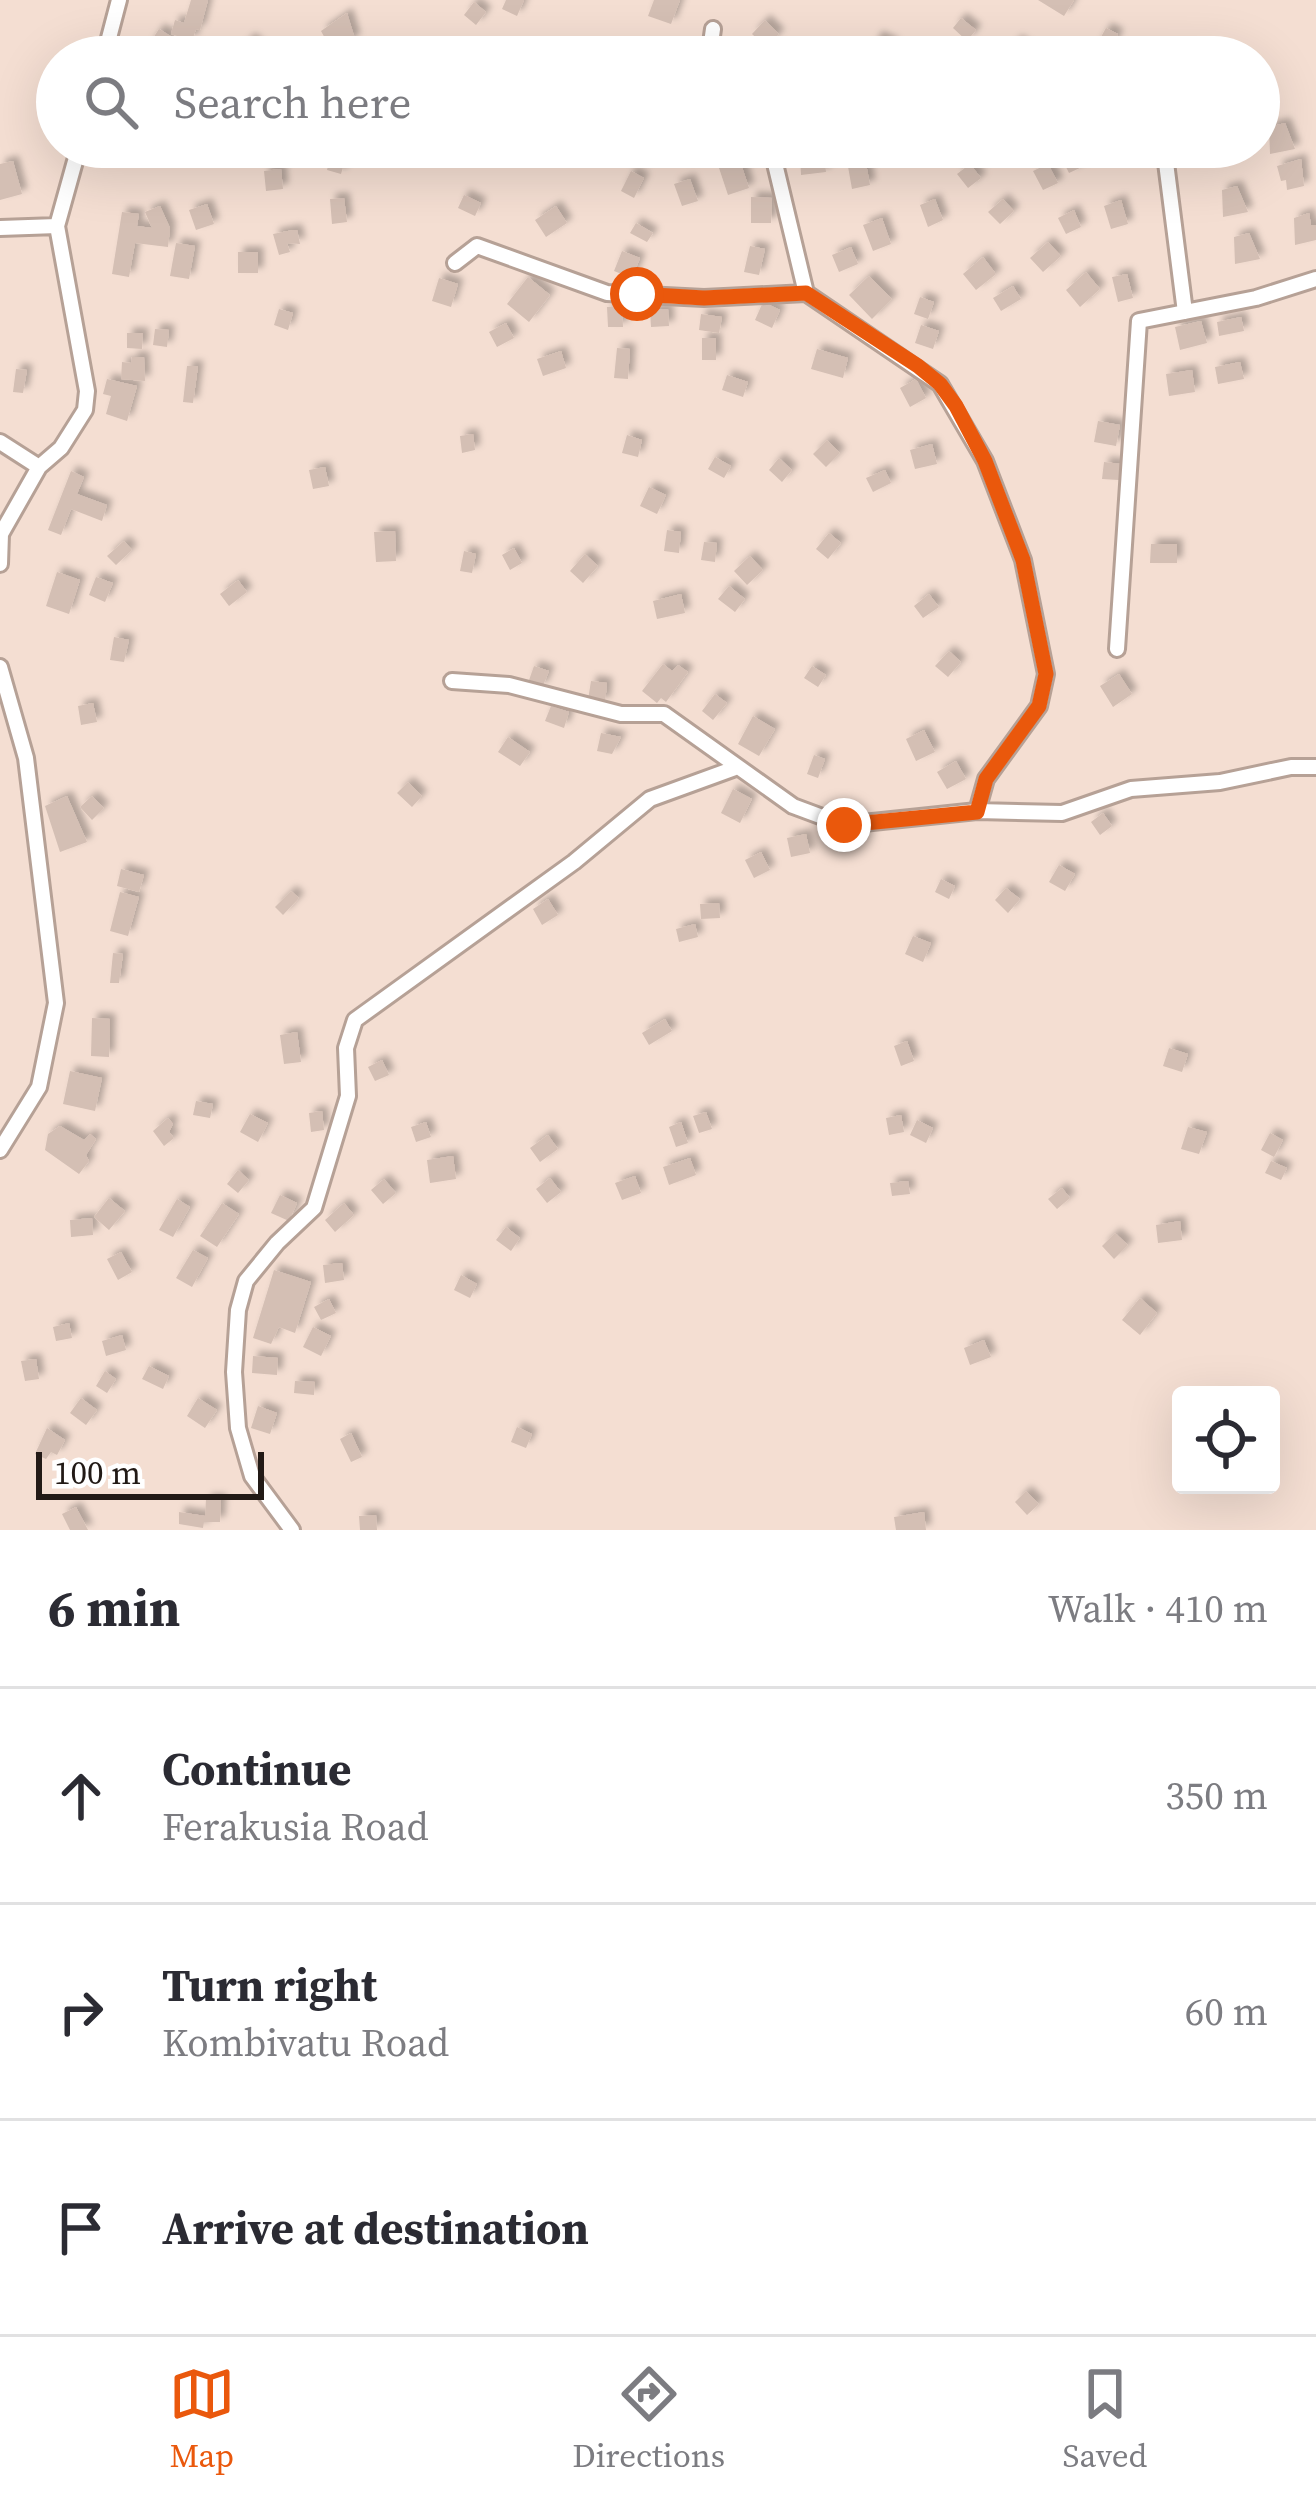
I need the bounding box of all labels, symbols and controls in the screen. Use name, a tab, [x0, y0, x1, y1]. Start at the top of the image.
search box	[36, 36, 1280, 168]
icon: search	[78, 69, 144, 135]
text: Search here	[174, 71, 411, 133]
route start	[610, 267, 664, 321]
route end	[817, 798, 871, 852]
map controls	[1172, 1386, 1280, 1494]
button: locate	[1172, 1386, 1280, 1494]
scale bar	[36, 1446, 264, 1499]
text: 100 m	[54, 1450, 141, 1495]
text: 6 min	[48, 1573, 180, 1643]
text: Walk · 410 m	[1048, 1582, 1268, 1635]
text: Continue	[162, 1738, 351, 1800]
icon: ahead	[48, 1763, 114, 1829]
text: 350 m	[1165, 1769, 1268, 1822]
text: Ferakusia Road	[162, 1800, 429, 1853]
text: Turn right	[162, 1954, 377, 2016]
icon: right	[48, 1979, 114, 2045]
text: 60 m	[1185, 1985, 1268, 2038]
text: Kombivatu Road	[162, 2016, 449, 2069]
icon: arrive	[48, 2195, 114, 2261]
text: Arrive at destination	[162, 2197, 589, 2259]
tab: Map	[169, 2361, 235, 2478]
tab: Directions	[572, 2361, 725, 2478]
tab: Saved	[1063, 2361, 1147, 2478]

